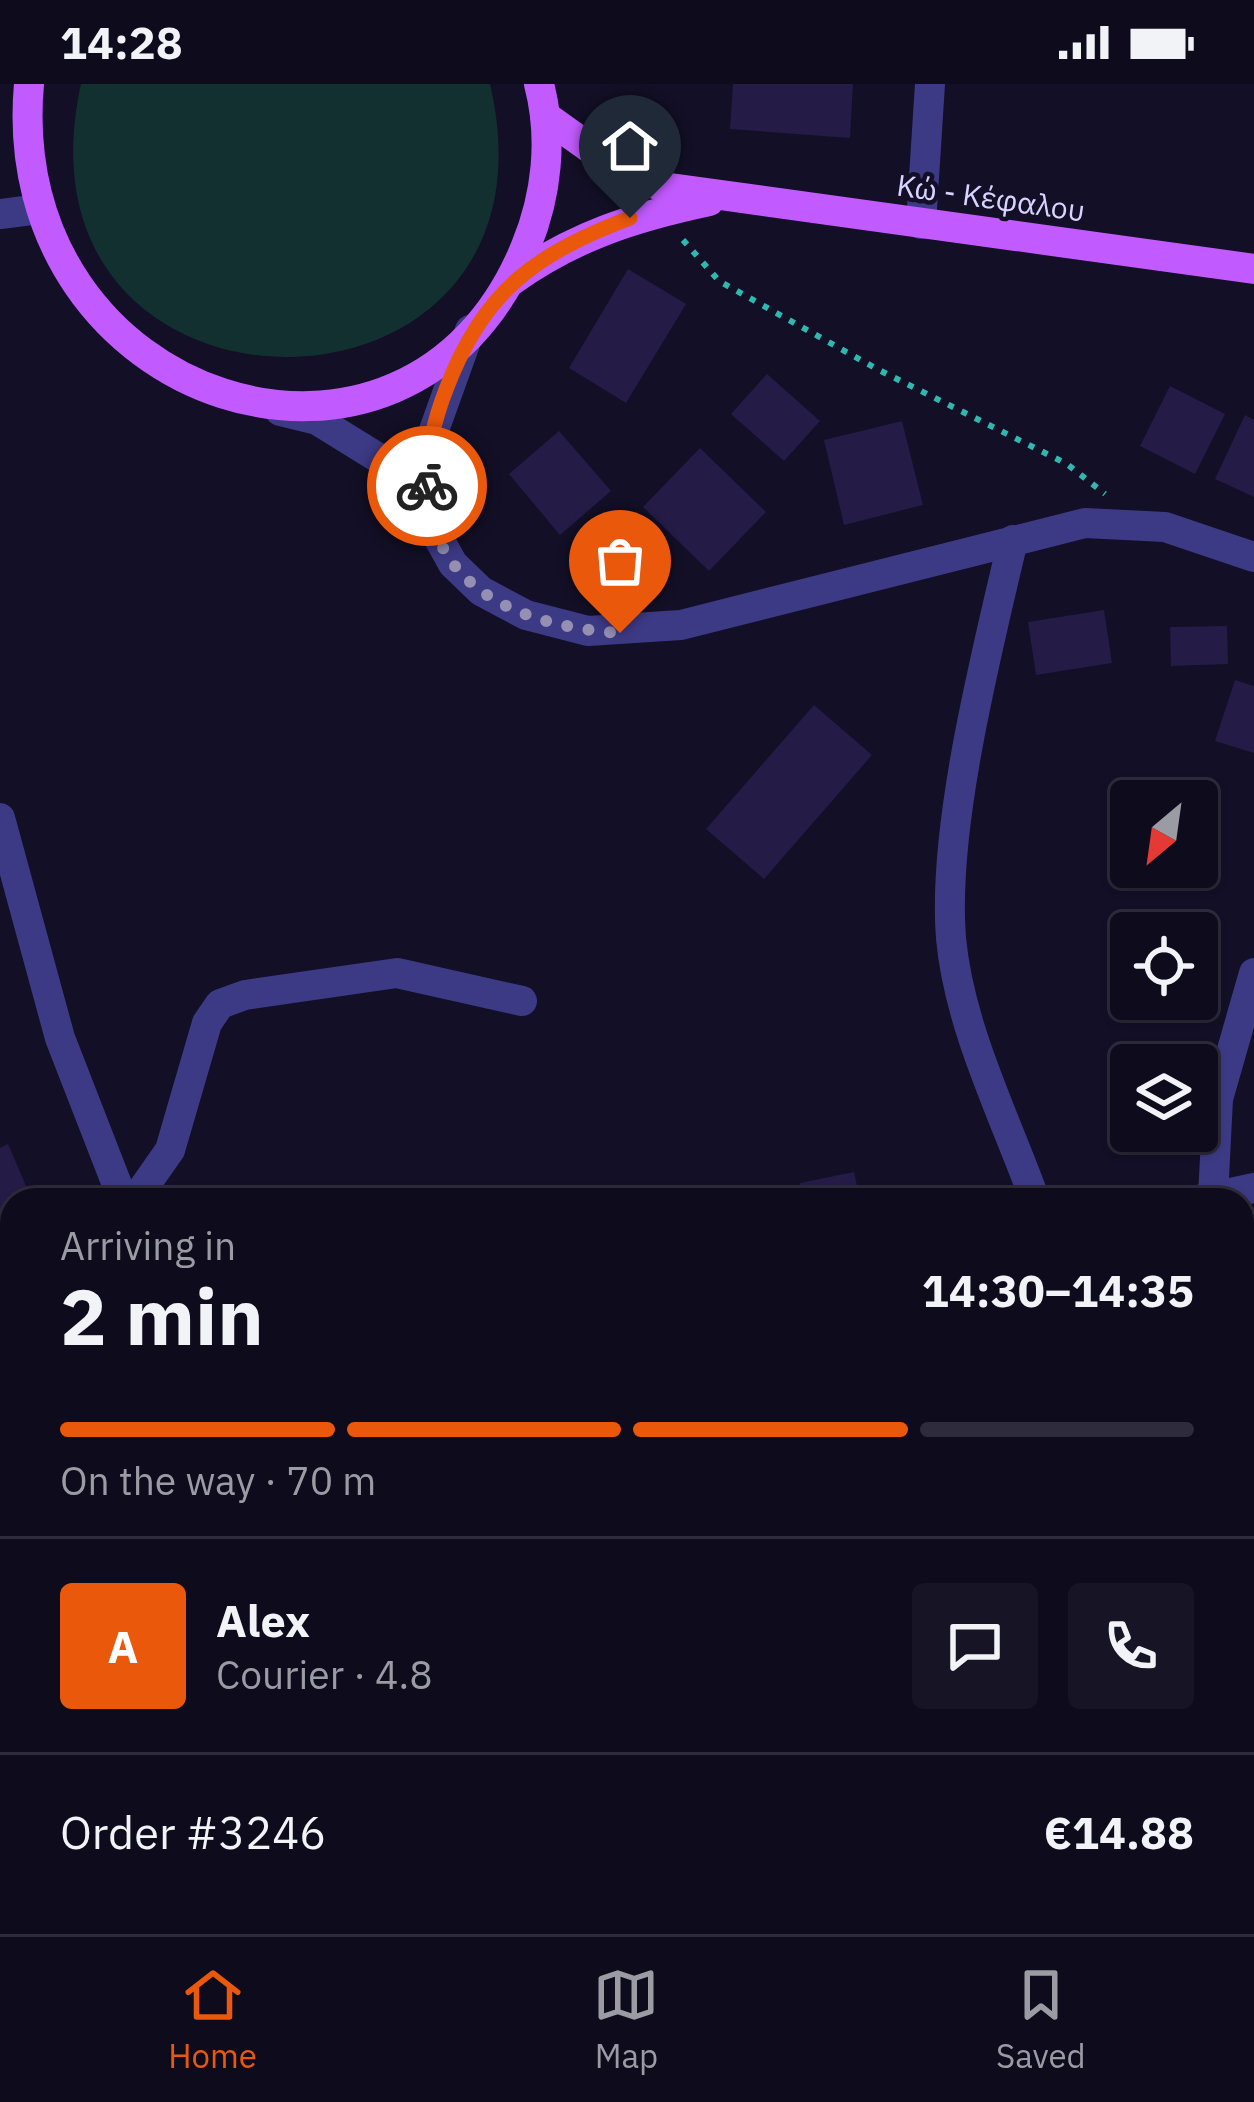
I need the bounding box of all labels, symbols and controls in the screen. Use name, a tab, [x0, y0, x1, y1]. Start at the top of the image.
text: 14:28	[60, 13, 183, 71]
pin	[579, 95, 681, 218]
icon: home	[597, 113, 663, 179]
street label: Κώ - Κέφαλου	[894, 164, 1088, 230]
courier	[367, 426, 487, 546]
icon: bike	[394, 453, 460, 519]
pin	[569, 510, 671, 633]
icon: bag	[587, 528, 653, 594]
north arrow	[1110, 780, 1218, 888]
map controls	[1110, 780, 1218, 1152]
button: locate	[1110, 912, 1218, 1020]
button: layers	[1110, 1044, 1218, 1152]
text: Arriving in	[60, 1220, 236, 1271]
text: 14:30–14:35	[922, 1261, 1194, 1319]
text: 2 min	[60, 1265, 264, 1366]
text: On the way · 70 m	[60, 1455, 376, 1506]
button: chat	[912, 1583, 1038, 1709]
button: phone	[1068, 1583, 1194, 1709]
text: Alex	[216, 1591, 310, 1649]
text: A	[108, 1617, 138, 1675]
text: Courier · 4.8	[216, 1649, 433, 1700]
text: Order #3246	[60, 1803, 326, 1861]
text: €14.88	[1044, 1803, 1194, 1861]
tab: Home	[168, 1962, 257, 2077]
tab: Map	[593, 1962, 659, 2077]
tab: Saved	[996, 1962, 1086, 2077]

